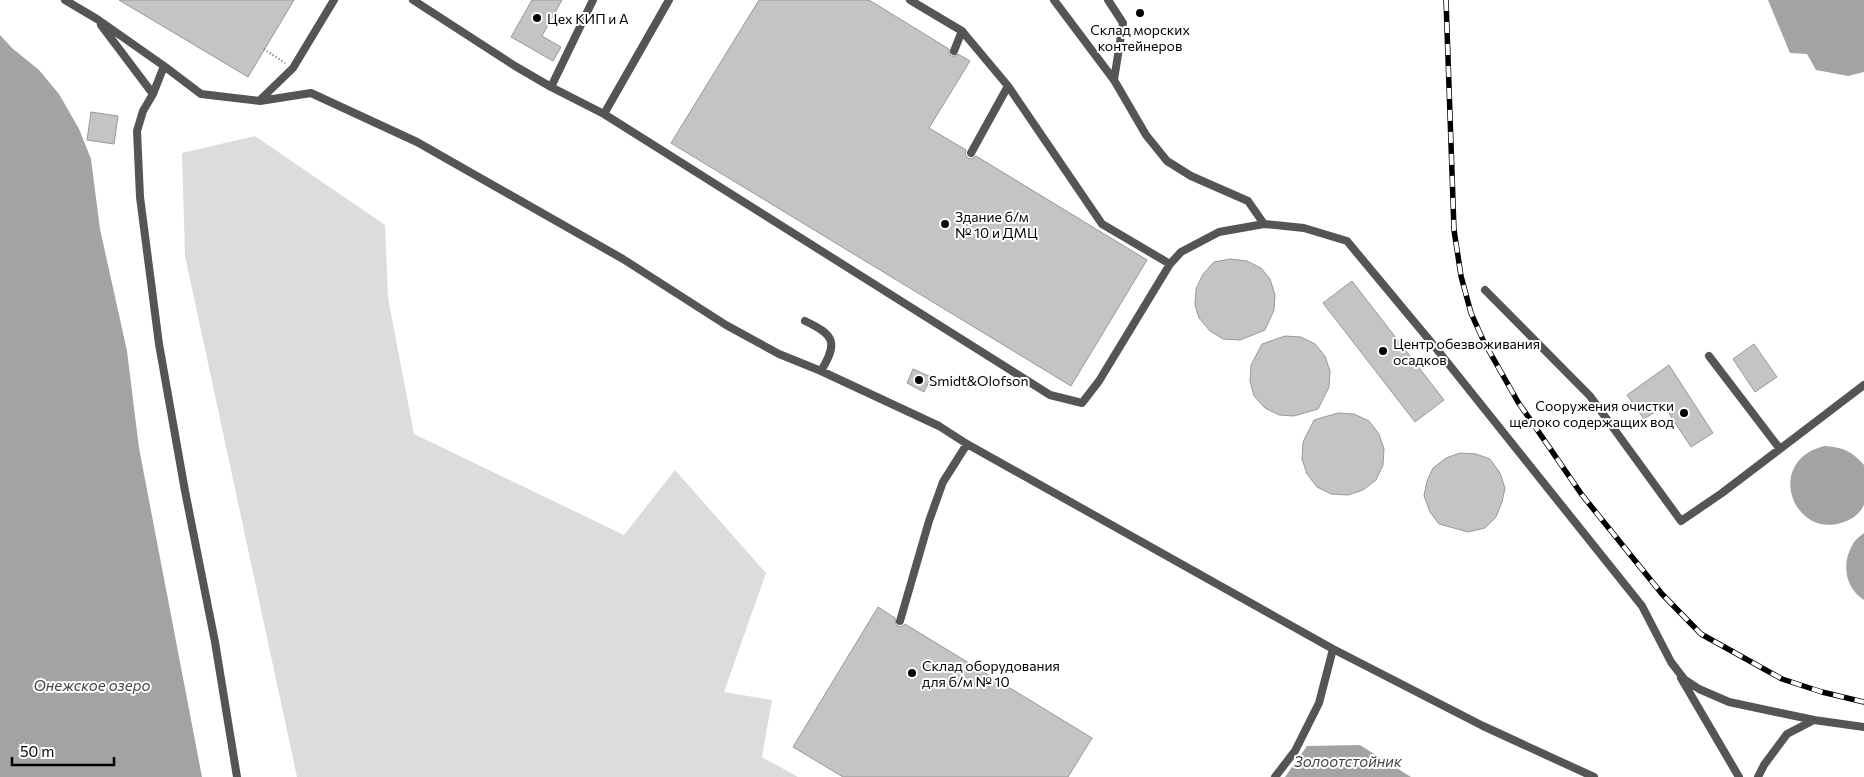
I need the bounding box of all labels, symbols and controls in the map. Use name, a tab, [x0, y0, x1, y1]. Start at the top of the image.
marker: Склад морских контейнеров	[1134, 7, 1146, 19]
place label: Цех КИП и А	[547, 10, 629, 27]
marker: Цех КИП и А	[531, 12, 543, 24]
place label: Склад морских контейнеров	[1090, 21, 1190, 54]
place label: Здание б/м № 10 и ДМЦ	[955, 208, 1038, 241]
marker: Здание б/м № 10 и ДМЦ	[939, 218, 951, 230]
place label: Центр обезвоживания осадков	[1393, 335, 1540, 368]
marker: Центр обезвоживания осадков	[1377, 345, 1389, 357]
place label: Smidt&Olofson	[929, 372, 1028, 389]
marker: Smidt&Olofson	[913, 374, 925, 386]
place label: Сооружения очистки щелоко содержащих вод	[1509, 397, 1674, 430]
marker: Сооружения очистки щелоко содержащих вод	[1678, 407, 1690, 419]
place label: Склад оборудования для б/м № 10	[922, 657, 1060, 690]
marker: Склад оборудования для б/м № 10	[906, 667, 918, 679]
water label: Онежское озеро	[34, 676, 151, 694]
scale bar	[12, 734, 115, 766]
text: 50 m	[20, 742, 54, 760]
water label: Золоотстойник	[1294, 752, 1403, 770]

